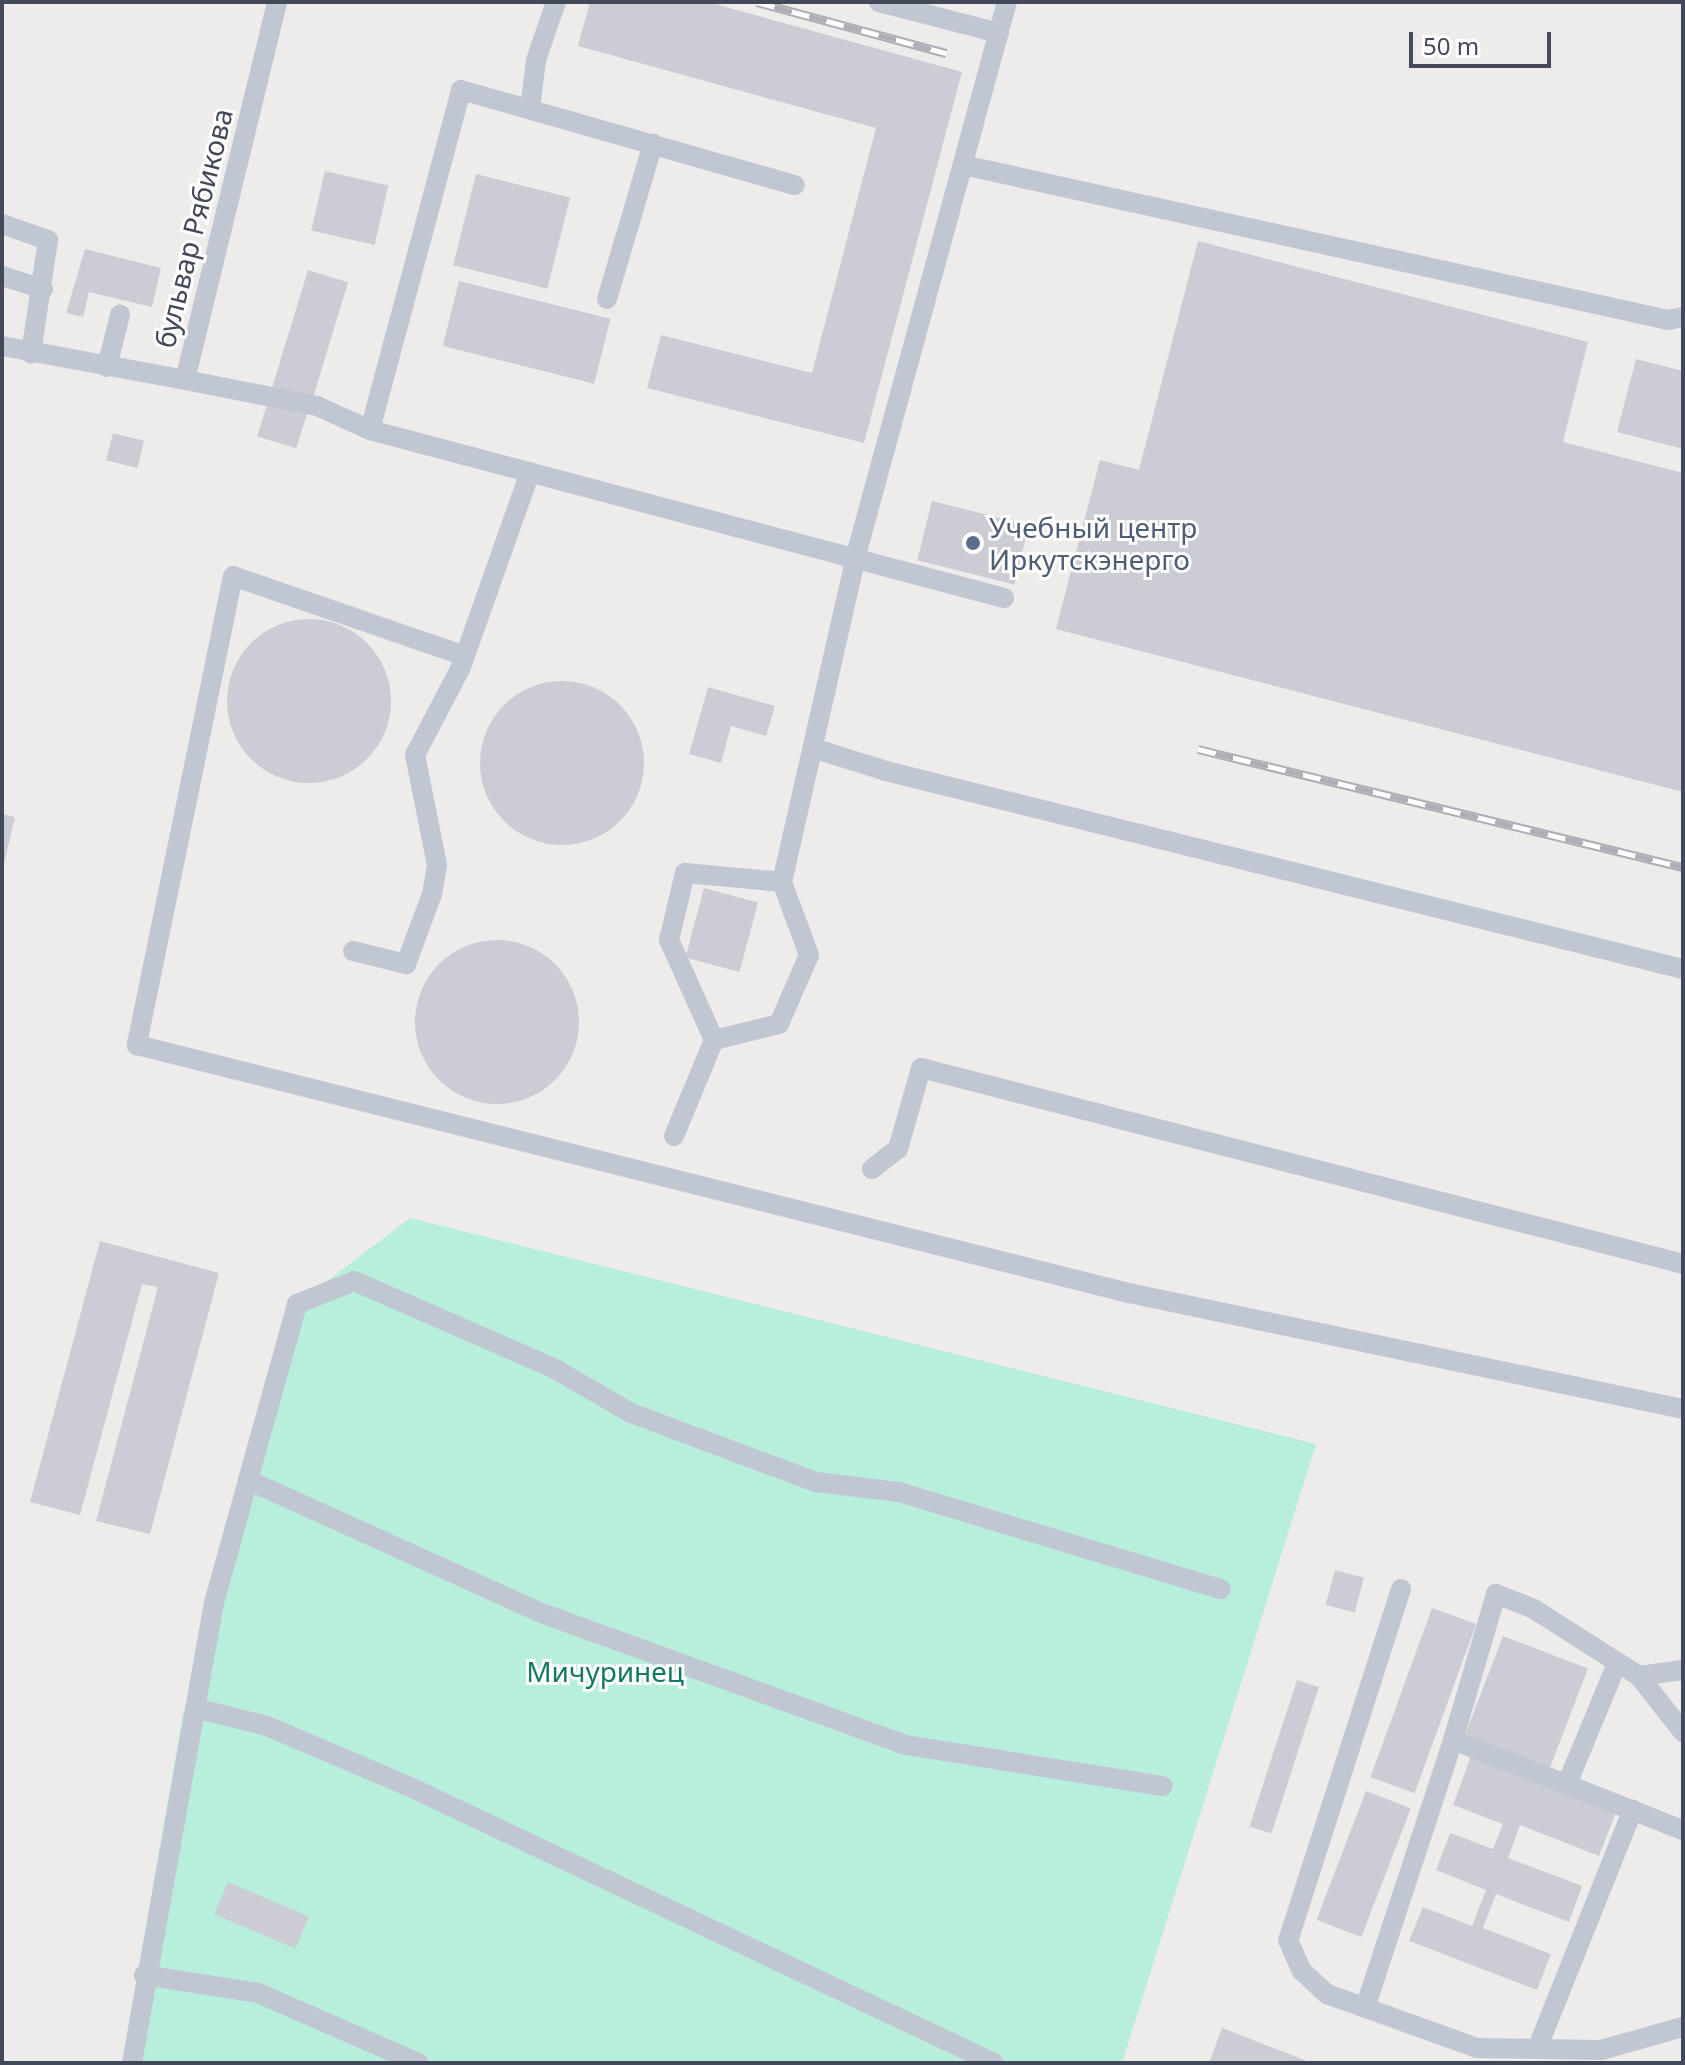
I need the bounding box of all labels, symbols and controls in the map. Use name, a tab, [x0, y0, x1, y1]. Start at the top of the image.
scale bar	[1413, 16, 1555, 66]
text: 50 m	[1423, 29, 1479, 62]
street label: бульвар Рябикова	[147, 105, 239, 351]
place label: Учебный центр Иркутскэнерго	[989, 510, 1197, 576]
marker: Учебный центр Иркутскэнерго	[964, 534, 982, 552]
park label: Мичуринец	[526, 1654, 684, 1688]

